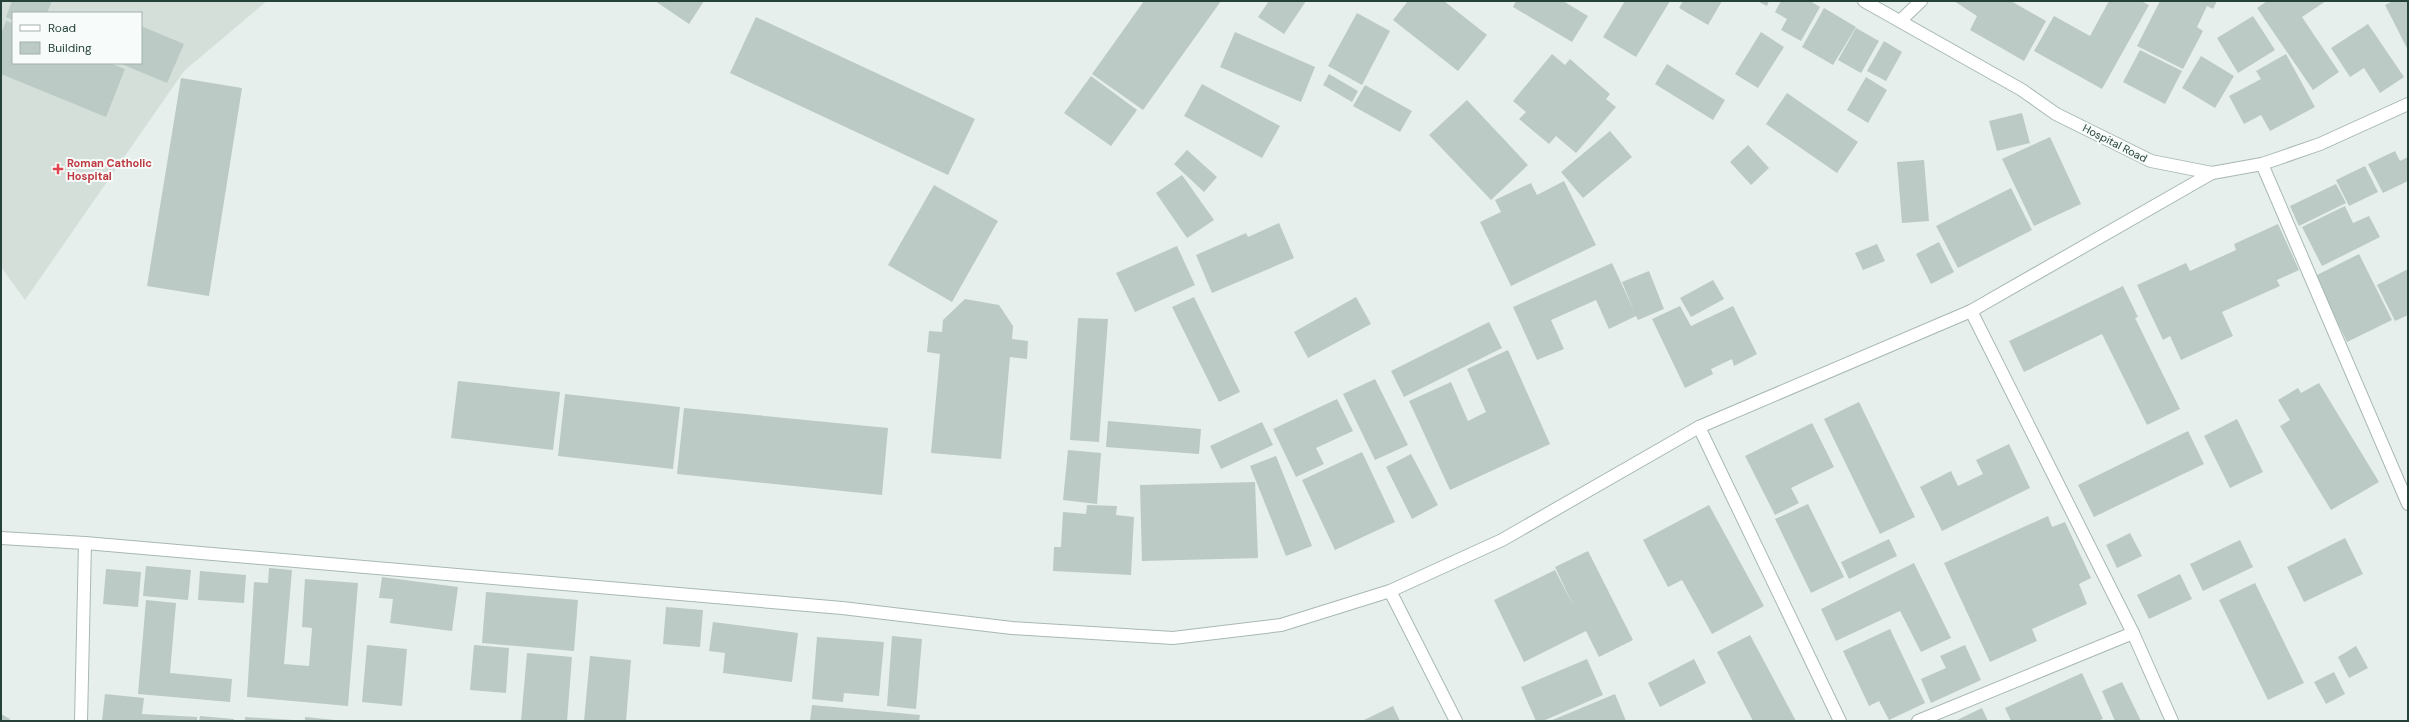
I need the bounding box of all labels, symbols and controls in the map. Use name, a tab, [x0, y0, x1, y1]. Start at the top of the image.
legend	[12, 12, 142, 64]
text: Road	[48, 20, 76, 36]
text: Building	[48, 40, 92, 56]
street label: Hospital Road	[2080, 121, 2150, 165]
place label: Roman Catholic Hospital	[67, 156, 152, 183]
marker: Roman Catholic Hospital	[52, 163, 64, 175]

